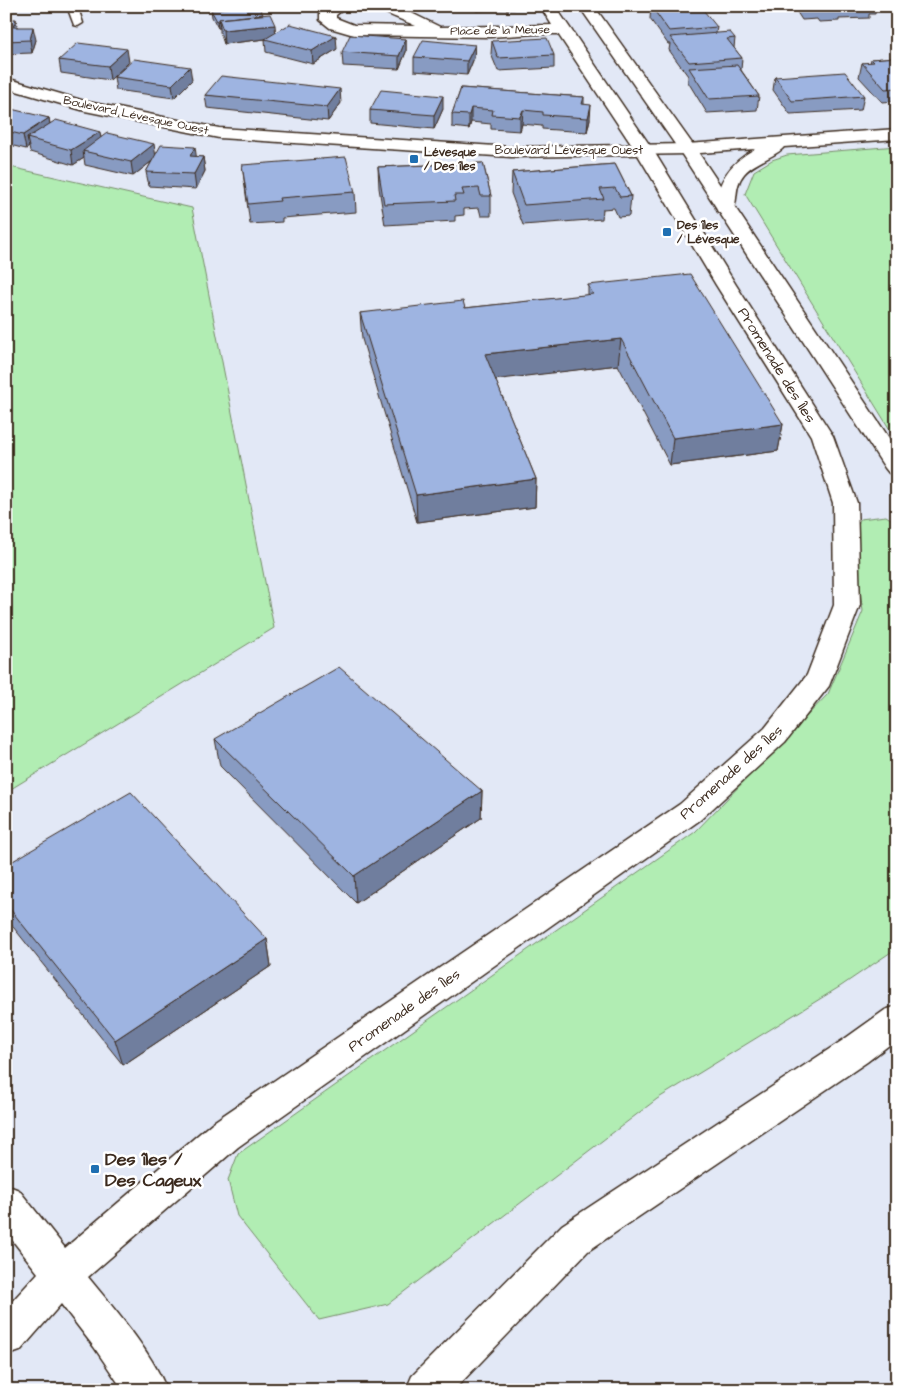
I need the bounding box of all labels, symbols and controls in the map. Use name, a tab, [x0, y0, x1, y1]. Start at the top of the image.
street label: Place de la Meuse	[450, 21, 551, 40]
street label: Boulevard Lévesque Ouest	[62, 92, 210, 139]
street label: Boulevard Lévesque Ouest	[495, 142, 643, 159]
place label: Lévesque / Des îles	[424, 144, 477, 175]
marker: Lévesque / Des îles	[408, 153, 420, 165]
place label: Des îles / Lévesque	[677, 217, 740, 249]
marker: Des îles / Lévesque	[661, 226, 673, 238]
street label: Promenade des Îles	[733, 303, 821, 427]
street label: Promenade des Îles	[675, 720, 788, 825]
street label: Promenade des Îles	[344, 964, 465, 1057]
place label: Des îles / Des Cageux	[105, 1147, 202, 1194]
marker: Des îles / Des Cageux	[89, 1163, 101, 1175]

